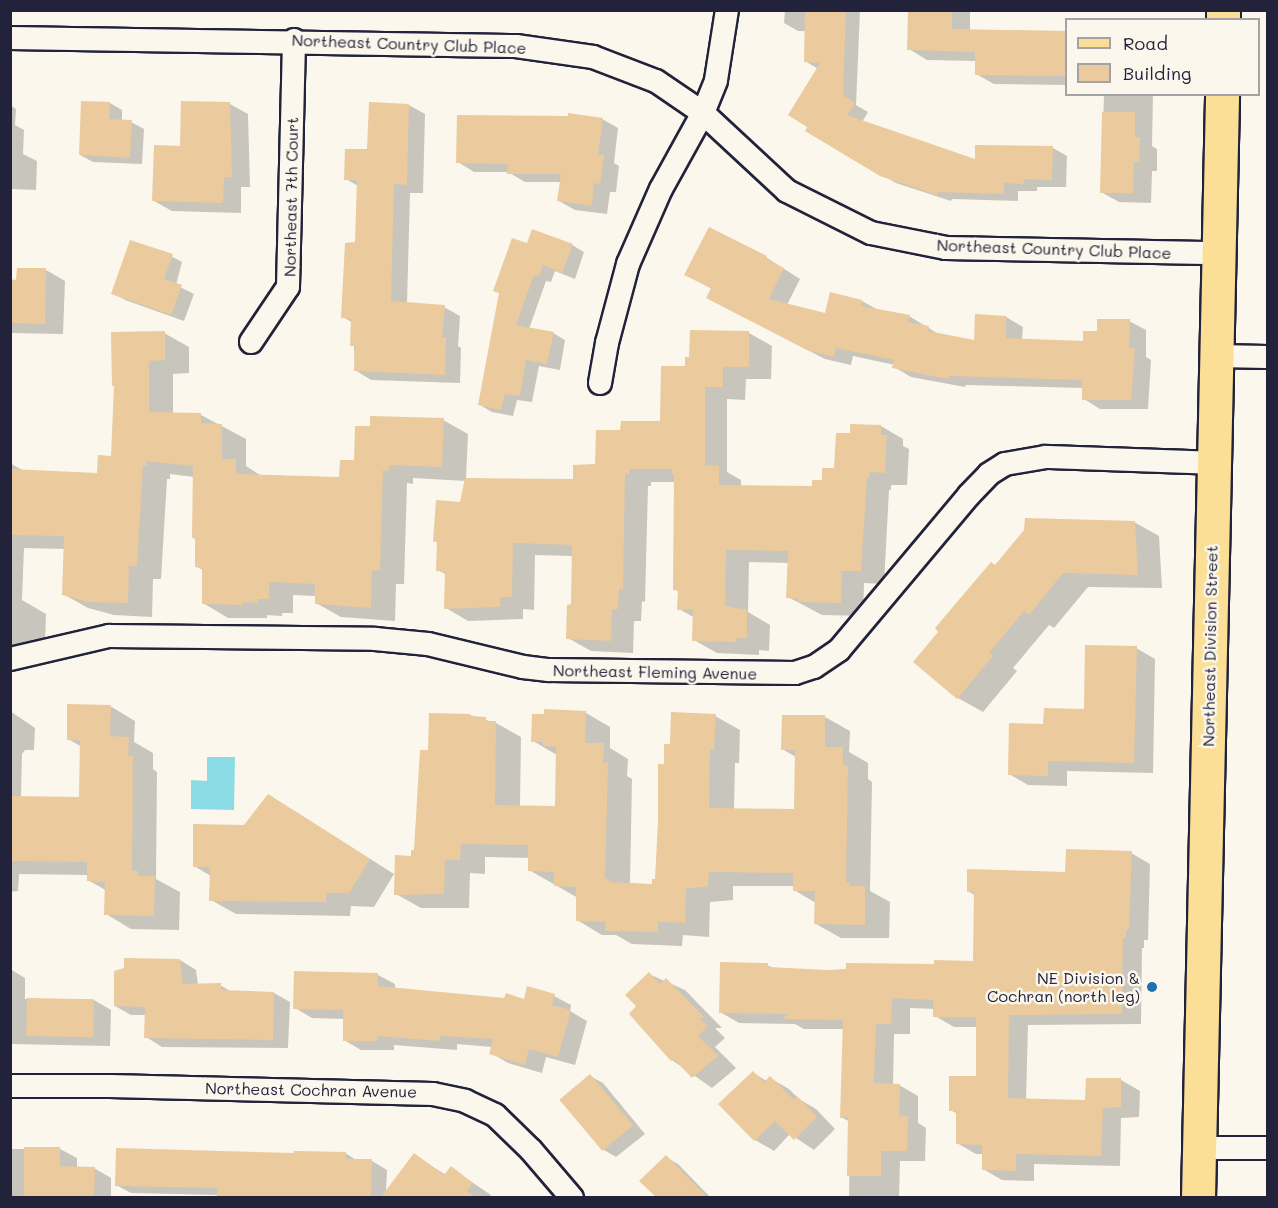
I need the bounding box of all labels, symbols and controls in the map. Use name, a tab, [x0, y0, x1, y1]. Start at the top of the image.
legend	[1065, 18, 1260, 96]
street label: Northeast Country Club Place	[291, 30, 527, 58]
text: Road	[1123, 31, 1168, 55]
text: Building	[1123, 61, 1191, 85]
street label: Northeast 7th Court	[280, 117, 302, 277]
street label: Northeast Country Club Place	[936, 235, 1172, 263]
street label: Northeast Division Street	[1199, 545, 1221, 747]
street label: Northeast Fleming Avenue	[553, 661, 757, 683]
place label: NE Division & Cochran (north leg)	[987, 968, 1140, 1006]
marker: NE Division & Cochran (north leg)	[1145, 980, 1159, 994]
street label: Northeast Cochran Avenue	[205, 1079, 417, 1101]

